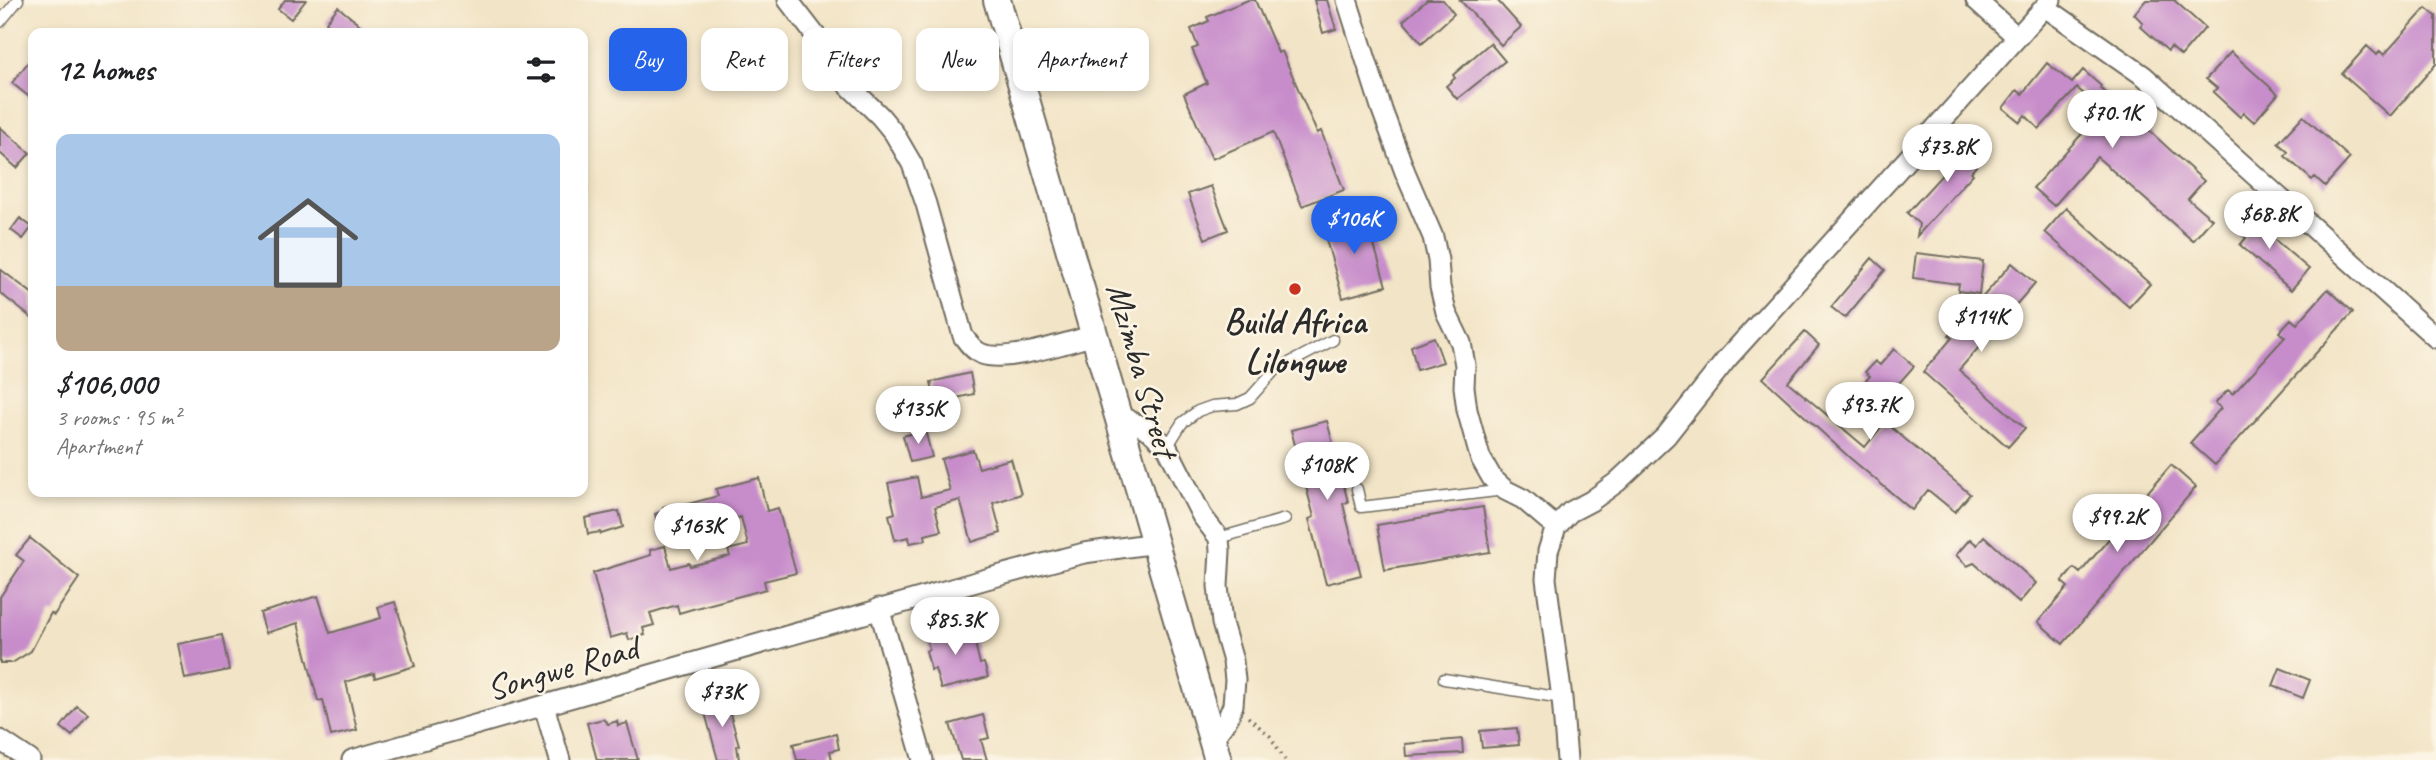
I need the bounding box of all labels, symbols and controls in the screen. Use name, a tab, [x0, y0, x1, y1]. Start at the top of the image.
chip: Buy	[609, 28, 687, 91]
chip: Rent	[701, 28, 788, 91]
chip: Filters	[802, 28, 902, 91]
chip: New	[916, 28, 999, 91]
chip: Apartment	[1013, 28, 1149, 91]
text: 12 homes	[56, 51, 154, 89]
icon: filters	[522, 51, 560, 89]
pin: $70.1K	[2055, 90, 2169, 150]
text: $70.1K	[2083, 98, 2141, 127]
pin: $73.8K	[1890, 124, 2004, 184]
text: $73.8K	[1918, 132, 1976, 161]
icon: home	[245, 180, 371, 306]
pin: $68.8K	[2212, 191, 2326, 251]
pin: $106K	[1305, 196, 1403, 256]
text: $68.8K	[2240, 199, 2298, 228]
text: $106K	[1327, 204, 1381, 233]
street label: Mzimba Street	[1096, 278, 1189, 466]
marker: Build Africa Lilongwe	[1287, 281, 1303, 297]
pin: $114K	[1932, 294, 2030, 354]
place label: Build Africa Lilongwe	[1224, 299, 1369, 384]
text: $114K	[1954, 302, 2008, 331]
text: $106,000	[56, 365, 157, 403]
pin: $93.7K	[1813, 382, 1927, 442]
pin: $135K	[869, 386, 967, 446]
text: $93.7K	[1841, 390, 1899, 419]
text: $135K	[892, 394, 944, 423]
text: 3 rooms · 95 m²	[56, 403, 180, 432]
text: Apartment	[56, 432, 141, 461]
pin: $108K	[1278, 442, 1376, 502]
text: $108K	[1300, 450, 1354, 479]
pin: $99.2K	[2060, 494, 2174, 554]
text: $99.2K	[2088, 502, 2146, 531]
pin: $163K	[648, 504, 746, 563]
text: $163K	[670, 511, 724, 540]
pin: $85.3K	[898, 598, 1012, 657]
text: $85.3K	[926, 605, 984, 634]
street label: Songwe Road	[481, 624, 648, 711]
pin: $73K	[681, 670, 763, 729]
text: $73K	[701, 677, 743, 706]

